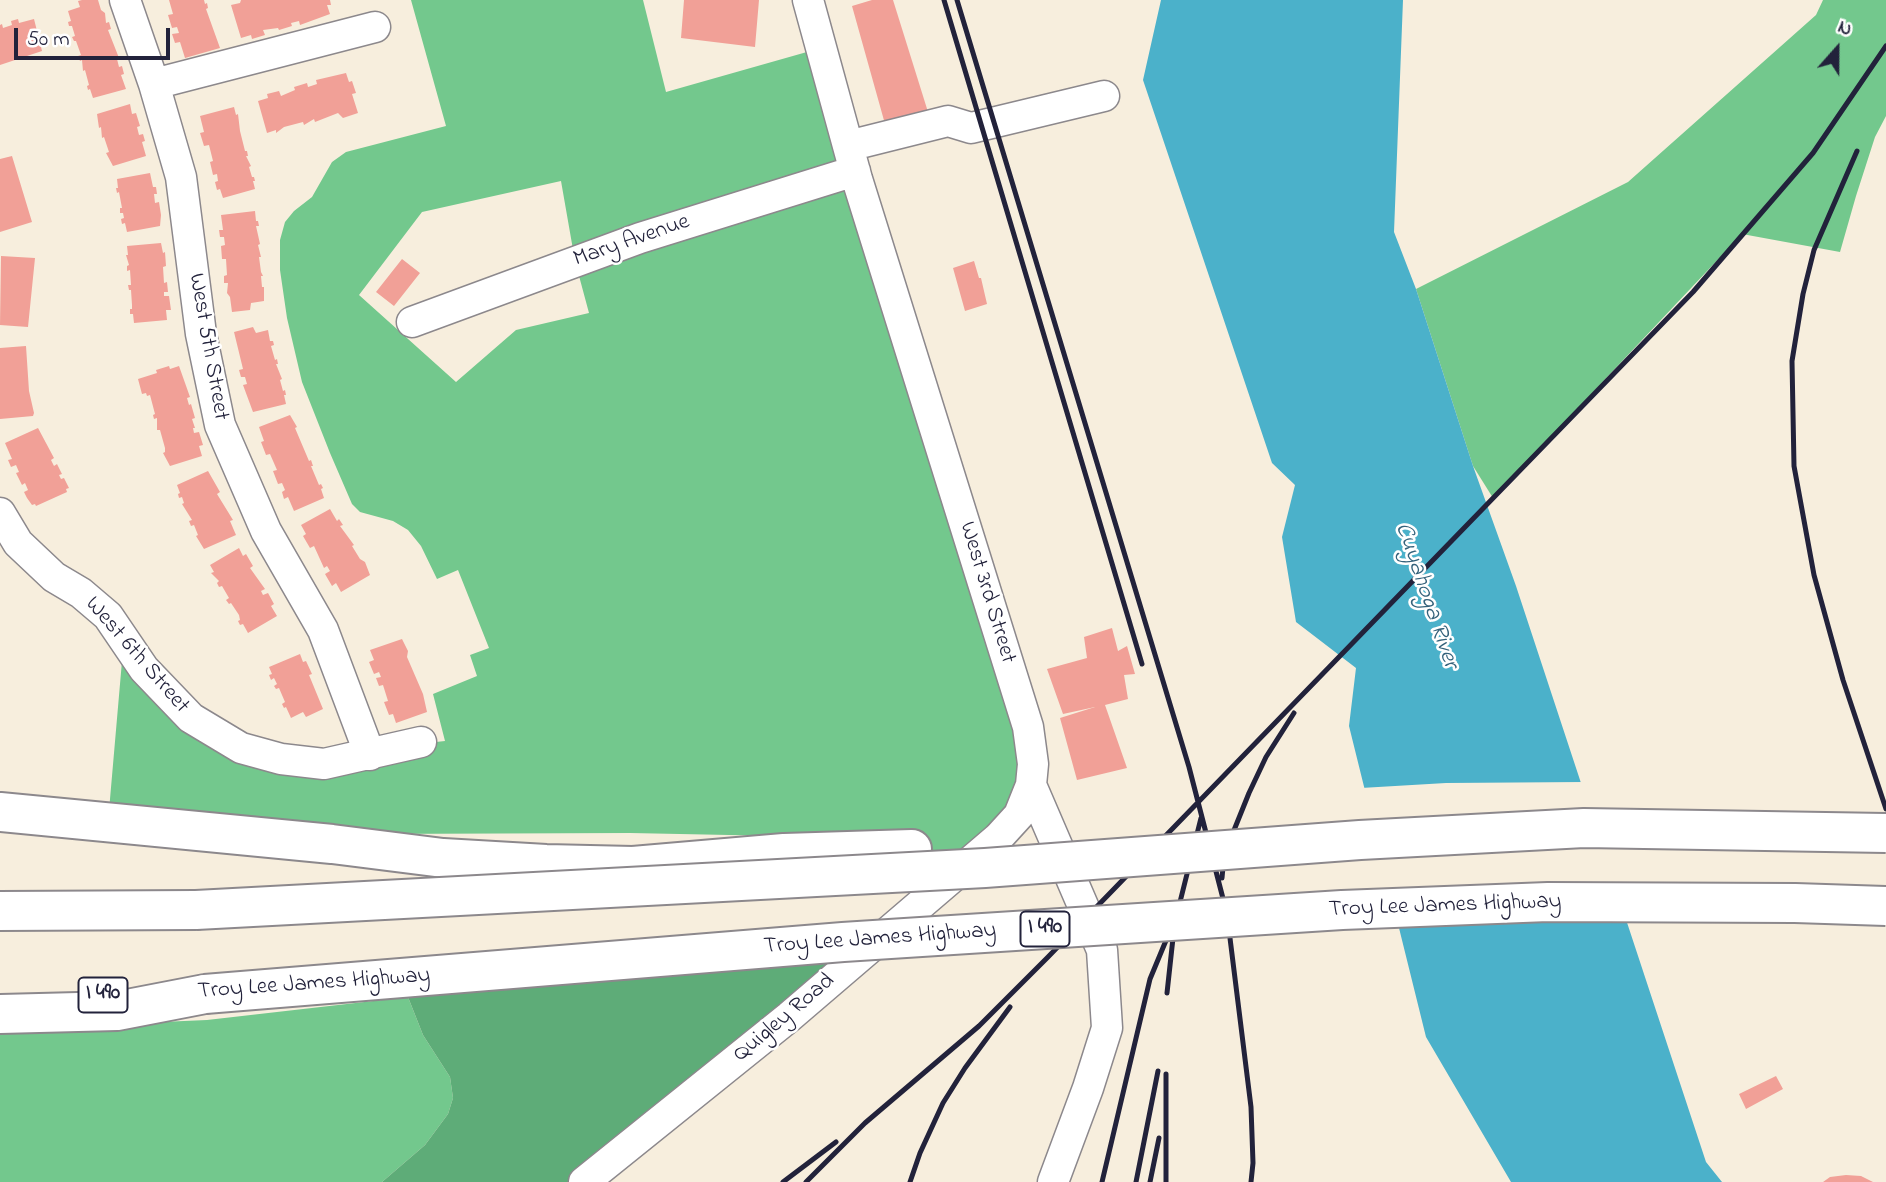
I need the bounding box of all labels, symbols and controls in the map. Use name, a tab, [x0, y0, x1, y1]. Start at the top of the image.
scale bar	[18, 14, 173, 58]
north arrow	[1802, 14, 1872, 84]
text: N	[1834, 14, 1856, 44]
text: 50 m	[27, 25, 70, 55]
street label: Mary Avenue	[570, 209, 694, 275]
street label: West 5th Street	[180, 271, 234, 423]
street label: West 3rd Street	[951, 519, 1021, 667]
water label: Cuyahoga River	[1387, 519, 1463, 673]
street label: West 6th Street	[78, 592, 194, 720]
street label: Troy Lee James Highway	[1328, 889, 1562, 925]
road number: I 490	[1020, 912, 1070, 946]
street label: Troy Lee James Highway	[763, 918, 997, 962]
street label: Troy Lee James Highway	[197, 963, 431, 1007]
street label: Quigley Road	[729, 969, 841, 1069]
road number: I 490	[78, 978, 128, 1012]

